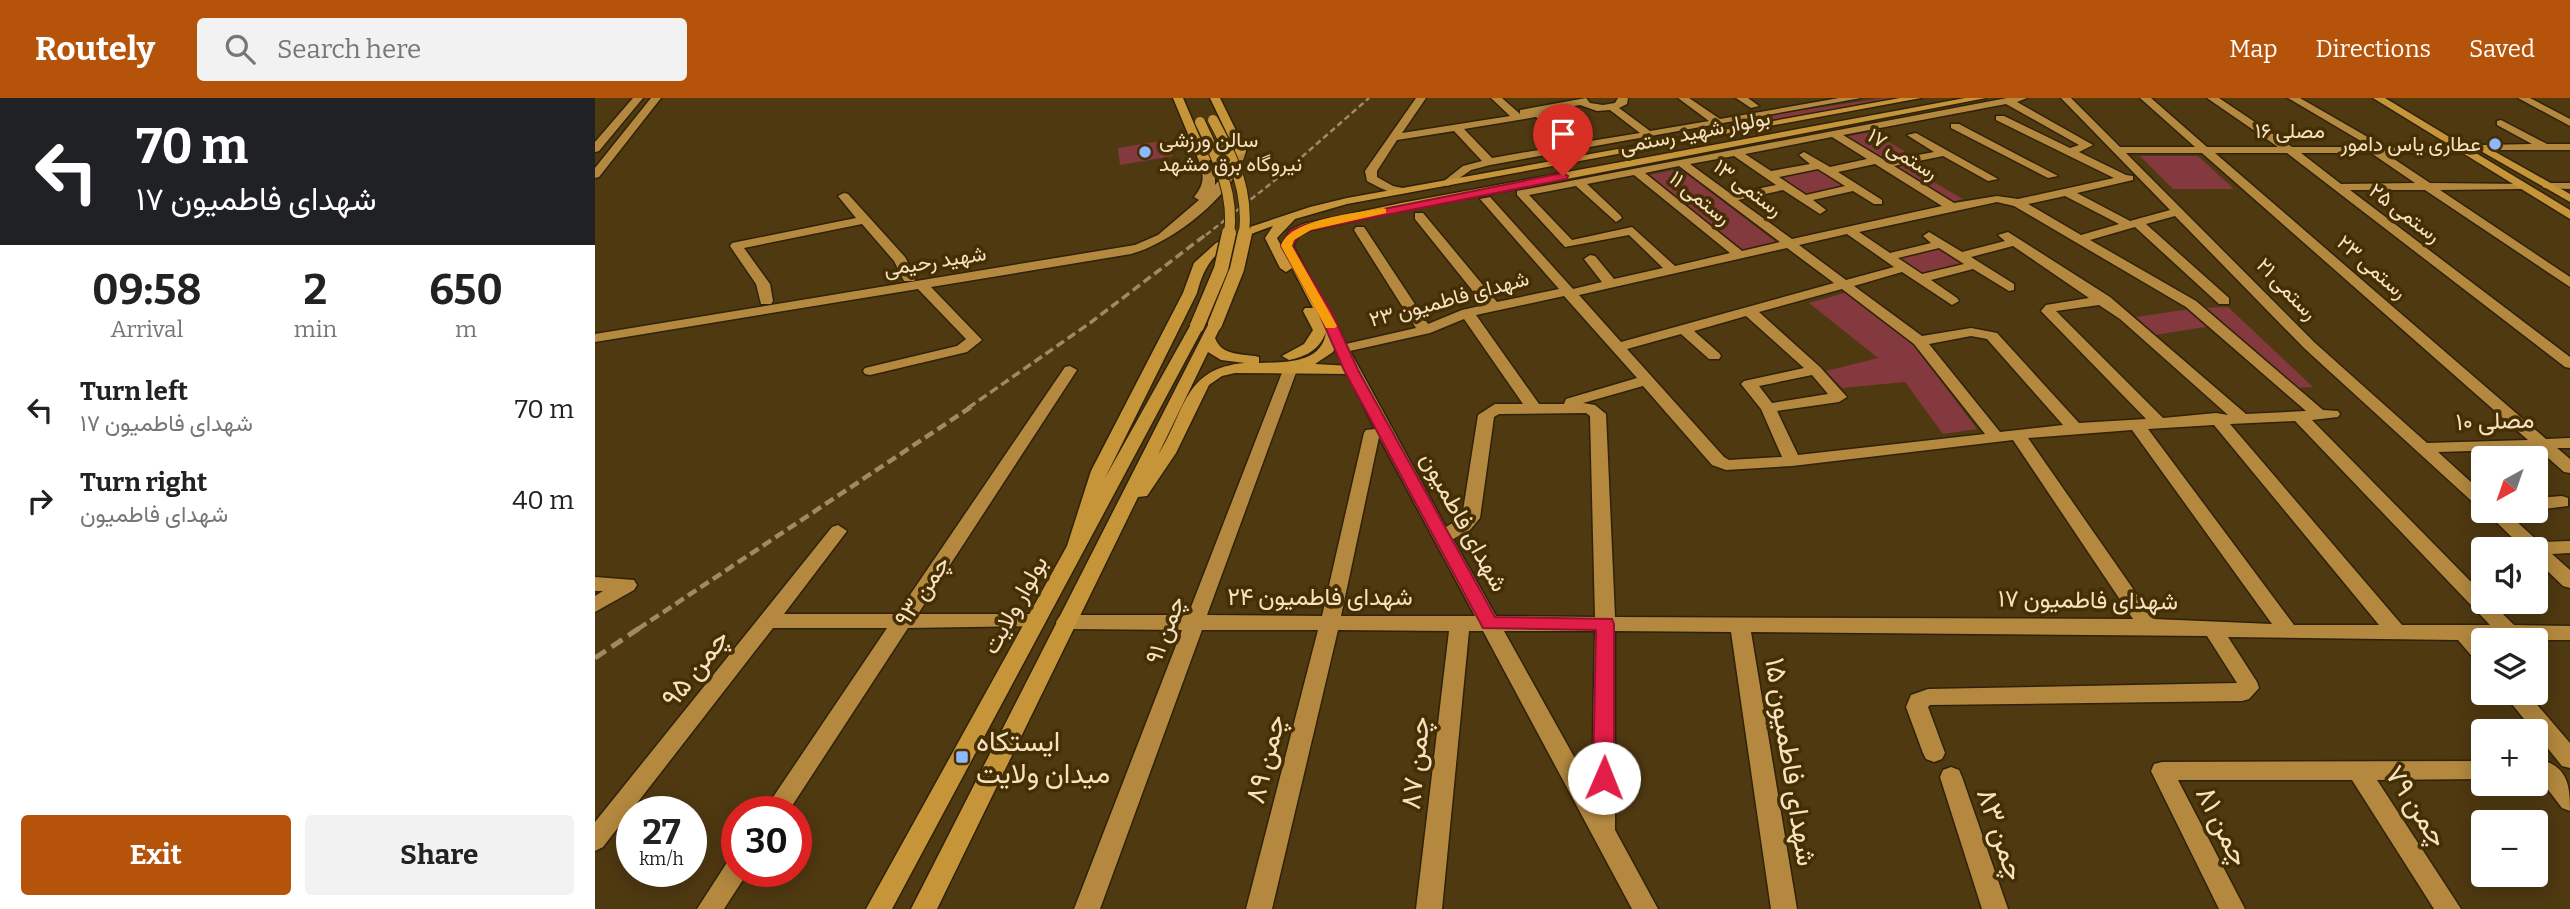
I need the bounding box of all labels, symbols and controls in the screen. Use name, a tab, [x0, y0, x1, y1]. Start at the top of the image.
search box	[197, 18, 687, 81]
text: Routely	[35, 29, 155, 69]
icon: search	[221, 30, 259, 68]
text: Search here	[277, 34, 421, 65]
text: Map	[2229, 35, 2278, 63]
text: Directions	[2316, 35, 2431, 63]
text: Saved	[2469, 35, 2535, 63]
pin	[1533, 104, 1593, 176]
street label: بولوار شهید رستمی	[1618, 105, 1772, 159]
icon: arrive	[1544, 115, 1582, 153]
text: 70 m	[136, 117, 248, 176]
street label: مصلی ۱۶	[2255, 118, 2325, 144]
street label: رستمی ۱۷	[1863, 122, 1943, 186]
icon: left	[21, 126, 112, 217]
place label: سالن ورزشی نیروگاه برق مشهد	[1159, 127, 1302, 177]
place label: عطاری یاس دامور	[2339, 131, 2481, 157]
marker: عطاری یاس دامور	[2487, 136, 2503, 152]
marker: سالن ورزشی نیروگاه برق مشهد	[1137, 144, 1153, 160]
street label: رستمی ۱۳	[1708, 154, 1788, 222]
street label: رستمی ۱۱	[1664, 165, 1736, 231]
street label: رستمی ۲۵	[2364, 178, 2446, 248]
text: شهدای فاطمیون ۱۷	[136, 180, 377, 218]
street label: رستمی ۲۳	[2332, 229, 2412, 305]
street label: شهید رحیمی	[882, 240, 988, 282]
street label: رستمی ۲۱	[2251, 252, 2323, 326]
text: 09:58	[92, 265, 202, 315]
text: 2	[304, 265, 327, 315]
text: 650	[429, 265, 503, 315]
street label: شهدای فاطمیون ۲۳	[1366, 265, 1532, 333]
text: Arrival	[110, 315, 183, 343]
text: min	[294, 315, 337, 343]
text: m	[455, 315, 477, 343]
text: Turn left	[80, 376, 188, 407]
icon: left	[21, 391, 59, 429]
text: 70 m	[515, 394, 574, 425]
street label: مصلی ۱۰	[2455, 406, 2535, 436]
text: شهدای فاطمیون ۱۷	[80, 409, 253, 437]
north arrow	[2471, 446, 2548, 523]
map controls	[2471, 446, 2548, 887]
street label: شهدای فاطمیون	[1413, 448, 1514, 597]
text: Turn right	[80, 467, 207, 498]
icon: right	[21, 482, 59, 520]
text: 40 m	[512, 485, 574, 516]
text: شهدای فاطمیون	[80, 500, 228, 528]
button: sound	[2471, 537, 2548, 614]
street label: چمن ۹۳	[888, 550, 957, 633]
street label: بولوار ولایت	[977, 551, 1054, 660]
street label: شهدای فاطمیون ۲۴	[1227, 583, 1413, 612]
street label: شهدای فاطمیون ۱۷	[1998, 584, 2178, 617]
street label: چمن ۹۱	[1139, 592, 1193, 669]
street label: چمن ۹۵	[654, 622, 737, 715]
button: layers	[2471, 628, 2548, 705]
street label: شهدای فاطمیون ۱۵	[1757, 655, 1824, 869]
street label: چمن ۸۹	[1238, 711, 1294, 807]
street label: چمن ۸۷	[1394, 715, 1438, 811]
button: +	[2471, 719, 2548, 796]
place label: ایستکاه میدان ولایت	[976, 725, 1110, 791]
position arrow	[1567, 741, 1641, 815]
marker: ایستکاه میدان ولایت	[954, 749, 970, 765]
street label: چمن ۷۹	[2377, 759, 2456, 854]
street label: چمن ۸۱	[2187, 781, 2257, 872]
street label: چمن ۸۳	[1968, 783, 2032, 885]
speed limit sign: 30	[721, 796, 812, 887]
button: −	[2471, 810, 2548, 887]
text: 27	[642, 811, 681, 853]
button: Exit	[21, 815, 291, 895]
button: Share	[305, 815, 574, 895]
text: km/h	[639, 848, 684, 870]

